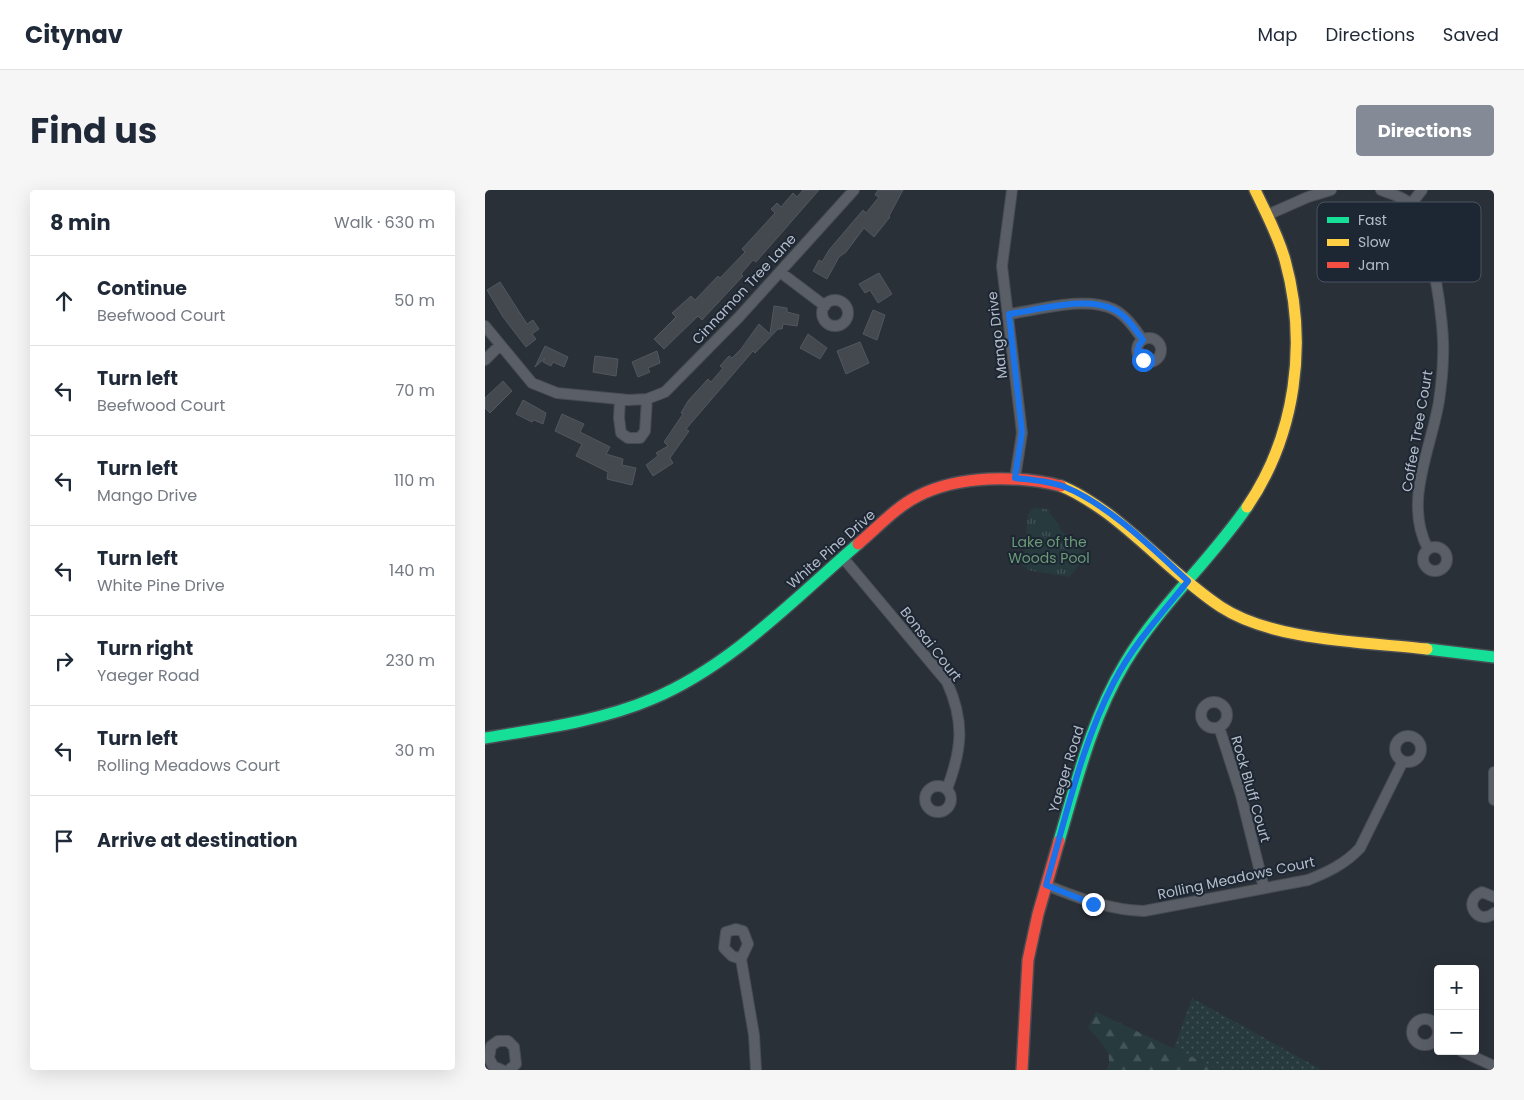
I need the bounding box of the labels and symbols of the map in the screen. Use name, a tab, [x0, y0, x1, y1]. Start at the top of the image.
legend	[1317, 202, 1481, 282]
text: Fast	[1358, 210, 1387, 230]
street label: Cinnamon Tree Lane	[687, 229, 801, 349]
text: Slow	[1358, 232, 1391, 252]
text: Jam	[1358, 255, 1389, 275]
street label: Mango Drive	[982, 290, 1012, 380]
route start	[1132, 349, 1155, 372]
street label: Coffee Tree Court	[1396, 369, 1438, 493]
street label: White Pine Drive	[782, 505, 880, 593]
park label: Lake of the Woods Pool	[1008, 532, 1090, 568]
street label: Bonsai Court	[896, 603, 966, 685]
street label: Yaeger Road	[1043, 723, 1089, 815]
street label: Rock Bluff Court	[1226, 733, 1276, 845]
street label: Rolling Meadows Court	[1156, 852, 1316, 904]
route end	[1082, 893, 1105, 916]

